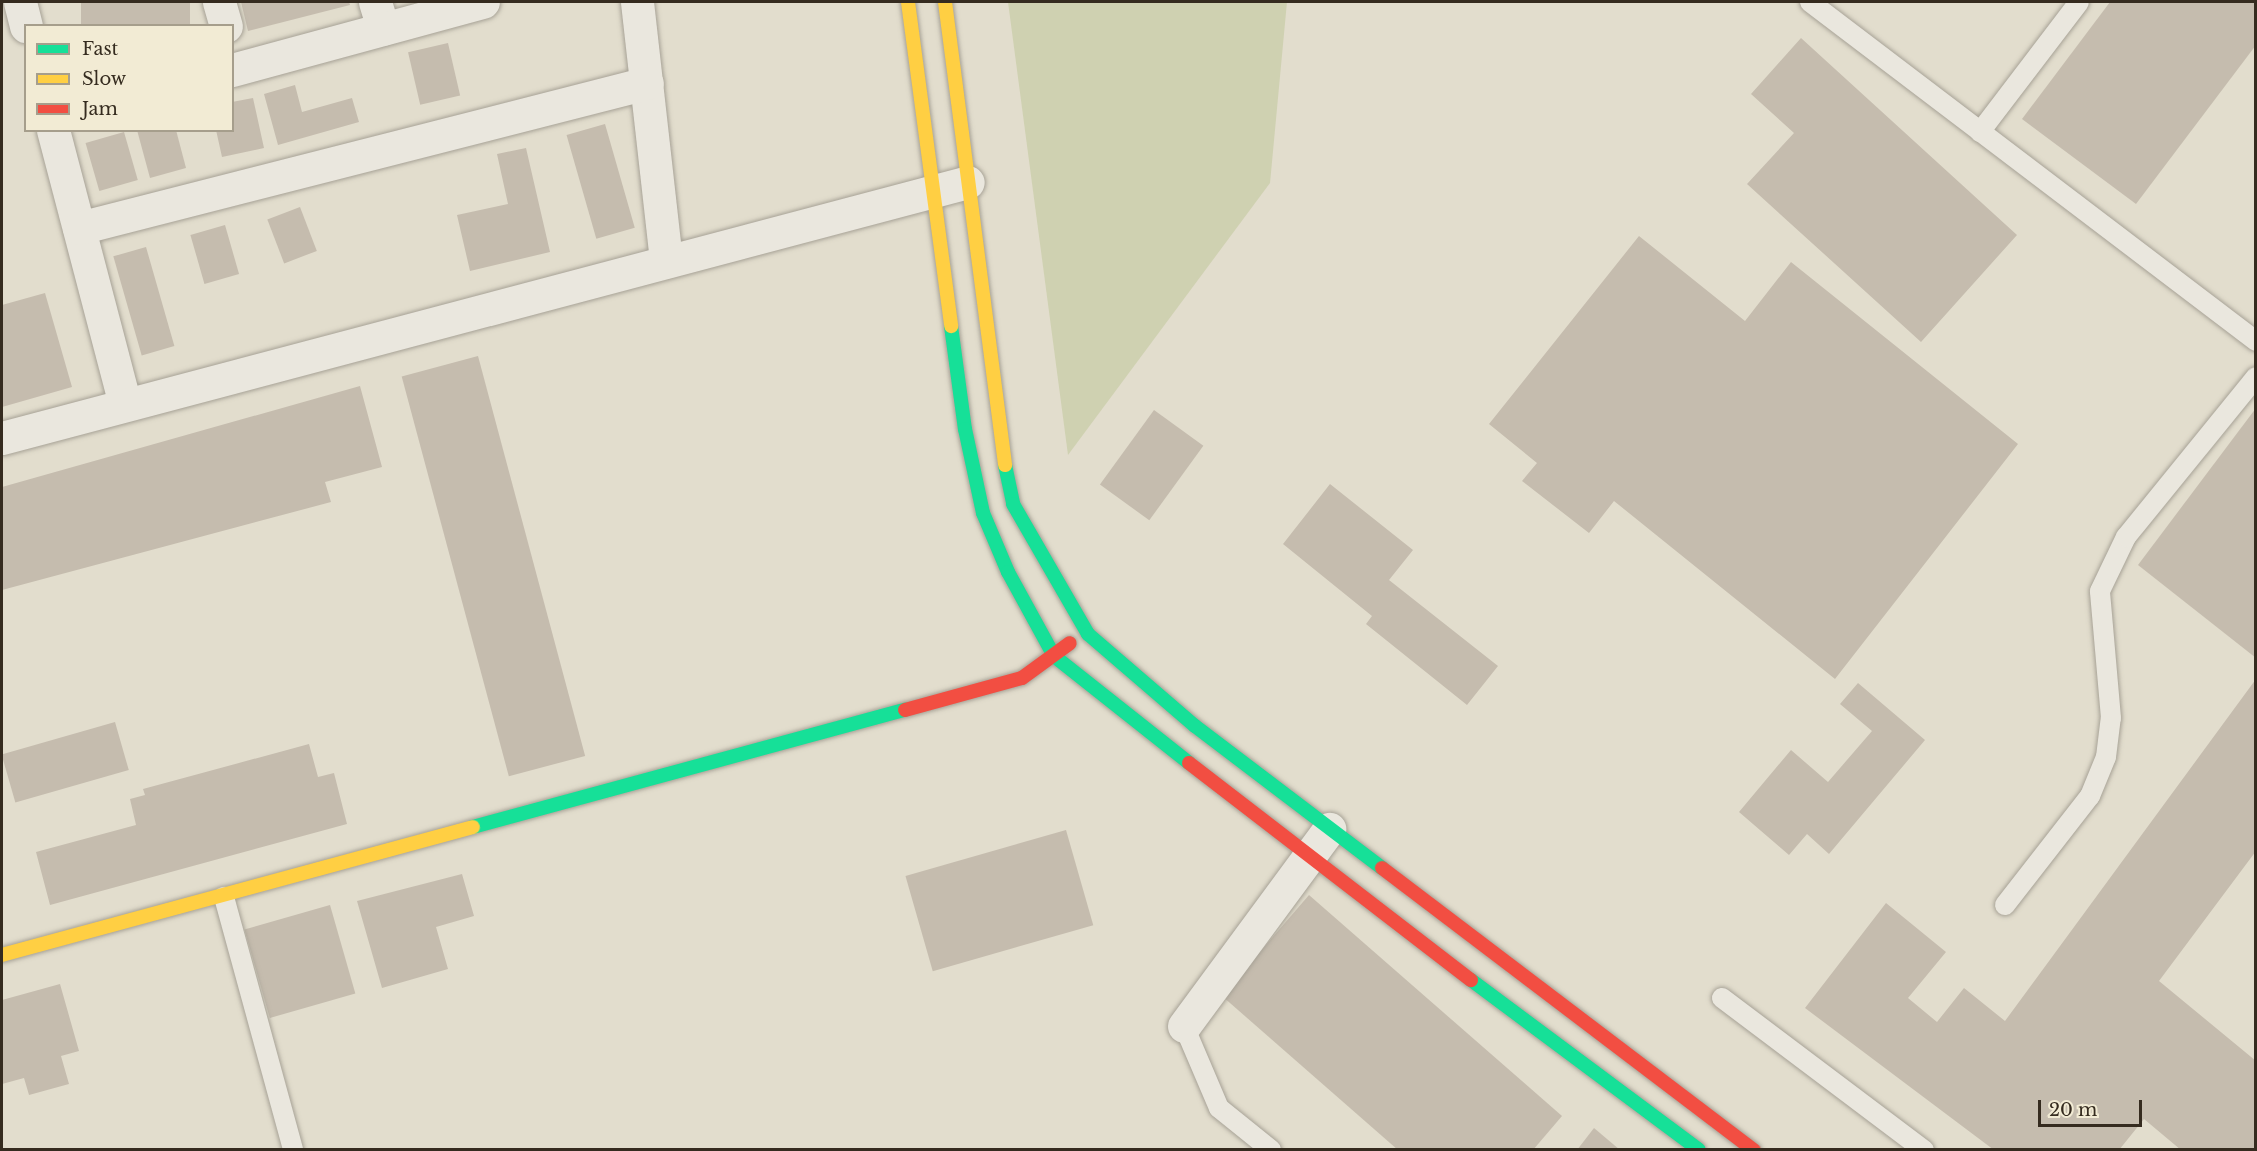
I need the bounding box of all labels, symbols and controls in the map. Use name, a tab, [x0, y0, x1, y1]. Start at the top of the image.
legend	[24, 24, 234, 132]
text: Fast	[82, 38, 118, 60]
text: Slow	[82, 68, 126, 90]
text: Jam	[82, 98, 118, 120]
scale bar	[2041, 1088, 2144, 1126]
text: 20 m	[2049, 1099, 2097, 1121]

